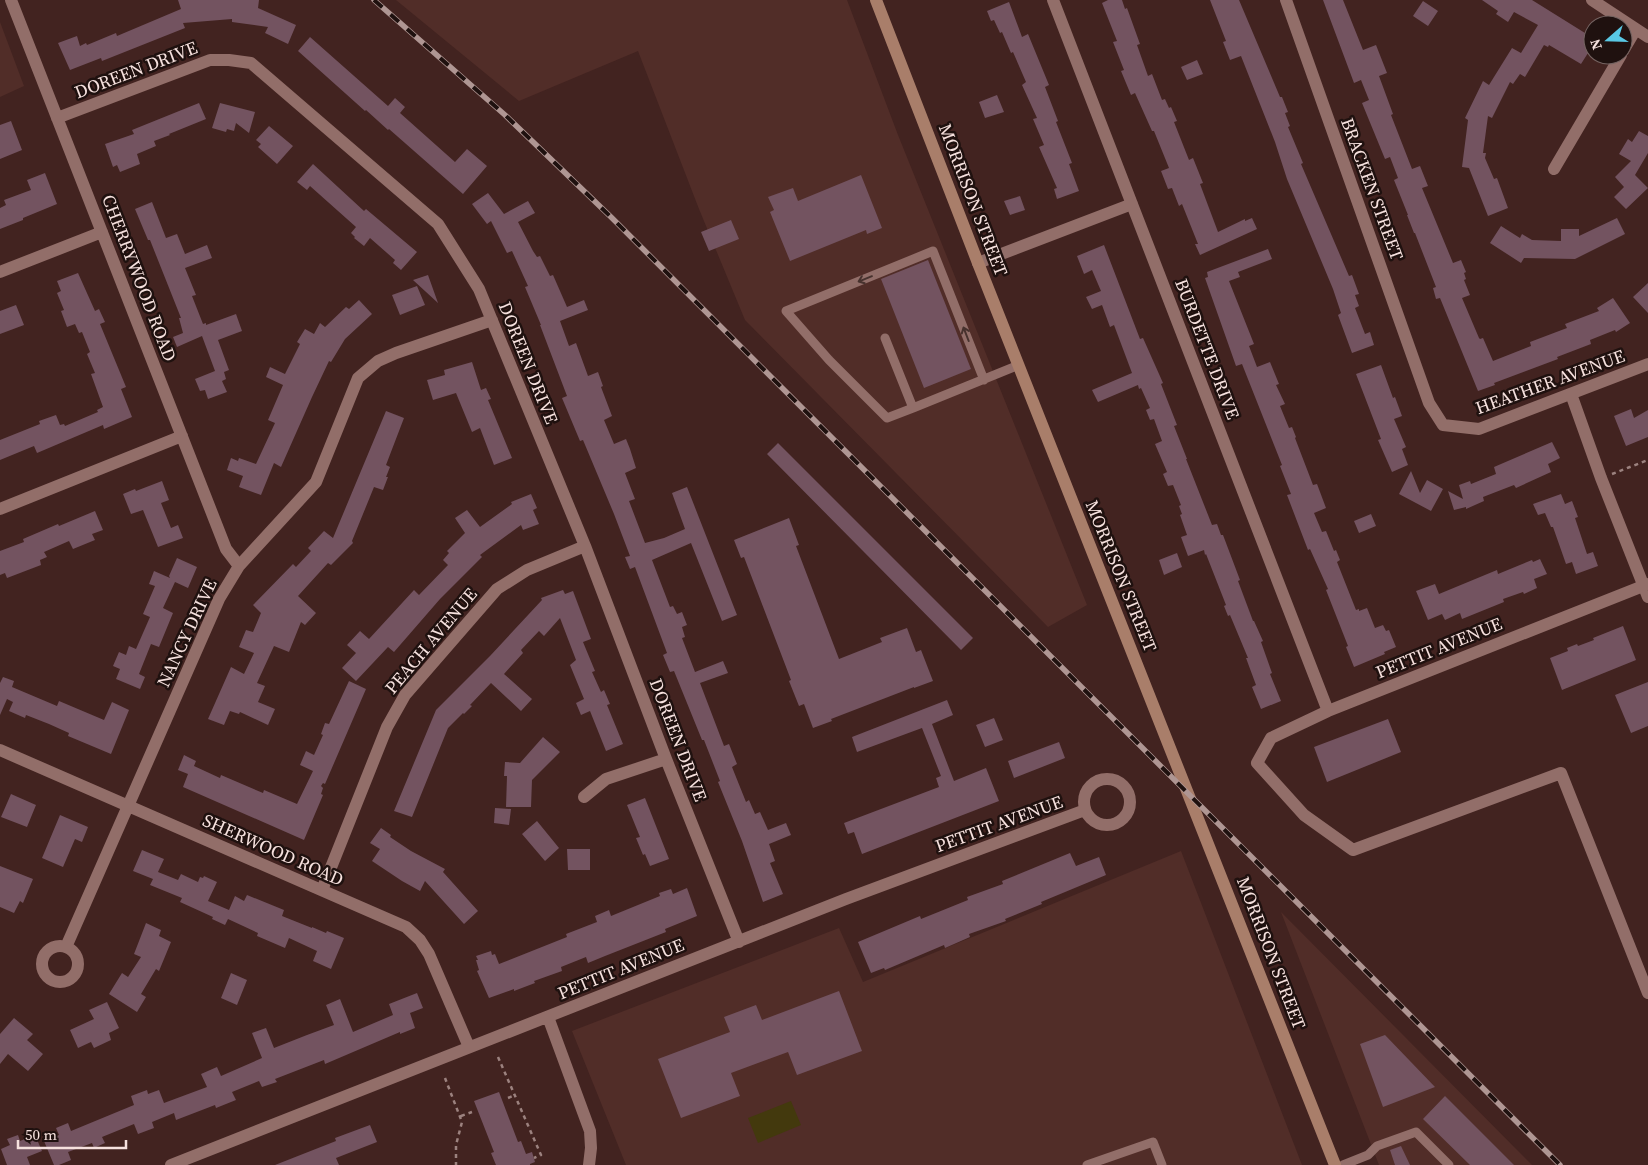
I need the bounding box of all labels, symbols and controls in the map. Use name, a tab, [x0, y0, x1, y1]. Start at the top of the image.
north arrow	[1583, 15, 1633, 65]
street label: DOREEN DRIVE	[71, 35, 201, 104]
text: N	[1585, 36, 1607, 53]
street label: BRACKEN STREET	[1335, 114, 1410, 264]
street label: MORRISON STREET	[933, 120, 1014, 280]
street label: CHERRYWOOD ROAD	[96, 191, 183, 365]
one-way arrow	[858, 274, 873, 284]
street label: BURDETTE DRIVE	[1169, 275, 1246, 423]
street label: DOREEN DRIVE	[493, 298, 564, 428]
one-way arrow	[960, 327, 970, 342]
street label: HEATHER AVENUE	[1472, 343, 1628, 420]
street label: MORRISON STREET	[1080, 496, 1163, 655]
street label: NANCY DRIVE	[151, 574, 223, 691]
street label: PEACH AVENUE	[379, 582, 483, 699]
street label: PETTIT AVENUE	[1372, 611, 1506, 684]
street label: DOREEN DRIVE	[644, 675, 713, 805]
street label: PETTIT AVENUE	[932, 789, 1066, 858]
street label: SHERWOOD ROAD	[199, 807, 348, 892]
street label: MORRISON STREET	[1231, 873, 1312, 1033]
street label: PETTIT AVENUE	[554, 932, 688, 1005]
scale bar	[18, 1118, 125, 1150]
text: 50 m	[25, 1124, 57, 1145]

